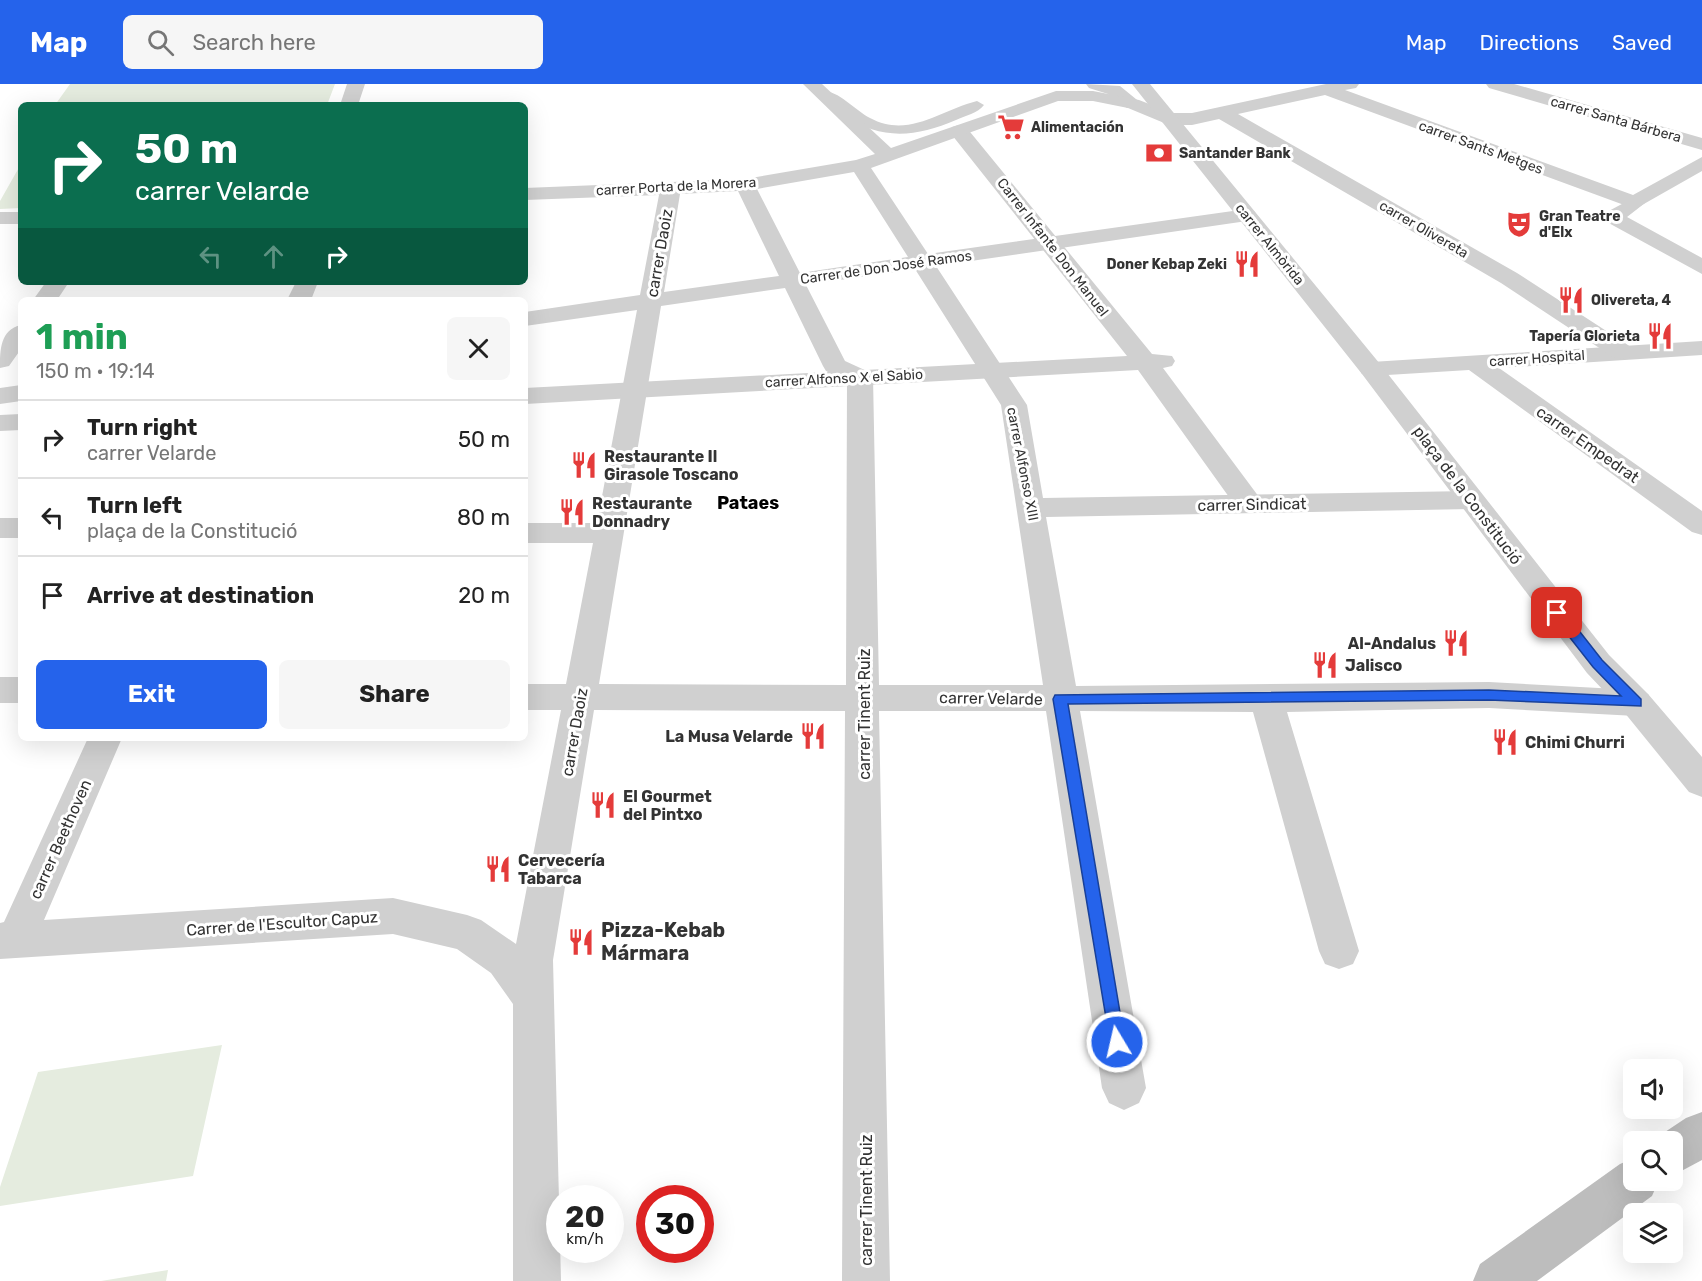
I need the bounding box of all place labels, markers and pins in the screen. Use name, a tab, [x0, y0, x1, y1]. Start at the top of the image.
supermarket icon: Alimentación	[996, 112, 1026, 142]
place label: Alimentación	[1031, 119, 1124, 136]
bank icon: Santander Bank	[1144, 138, 1174, 168]
place label: Santander Bank	[1179, 145, 1292, 162]
place label: Gran Teatre d'Elx	[1539, 208, 1620, 241]
theatre icon: Gran Teatre d'Elx	[1504, 209, 1534, 239]
restaurant icon: Doner Kebap Zeki	[1232, 249, 1262, 279]
place label: Doner Kebap Zeki	[1106, 256, 1227, 273]
restaurant icon: Olivereta, 4	[1556, 285, 1586, 315]
place label: Olivereta, 4	[1591, 292, 1672, 309]
restaurant icon: Tapería Glorieta	[1645, 321, 1675, 351]
place label: Tapería Glorieta	[1529, 328, 1640, 345]
place label: Restaurante Il Girasole Toscano	[604, 447, 739, 484]
restaurant icon: Restaurante Il Girasole Toscano	[569, 450, 599, 480]
place label: Restaurante Donnadry	[592, 494, 692, 531]
restaurant icon: Restaurante Donnadry	[557, 497, 587, 527]
pin	[1531, 587, 1582, 638]
restaurant icon: Al-Andalus	[1441, 628, 1471, 658]
place label: Al-Andalus	[1348, 634, 1436, 653]
restaurant icon: Jalisco	[1310, 650, 1340, 680]
place label: Jalisco	[1345, 656, 1403, 675]
restaurant icon: La Musa Velarde	[798, 721, 828, 751]
place label: La Musa Velarde	[665, 727, 793, 746]
restaurant icon: Chimi Churri	[1490, 727, 1520, 757]
place label: Chimi Churri	[1525, 733, 1625, 752]
place label: El Gourmet del Pintxo	[623, 787, 712, 824]
restaurant icon: El Gourmet del Pintxo	[588, 790, 618, 820]
place label: Cervecería Tabarca	[518, 851, 605, 888]
restaurant icon: Cervecería Tabarca	[483, 854, 513, 884]
place label: Pizza-Kebab Mármara	[601, 918, 725, 965]
restaurant icon: Pizza-Kebab Mármara	[566, 927, 596, 957]

